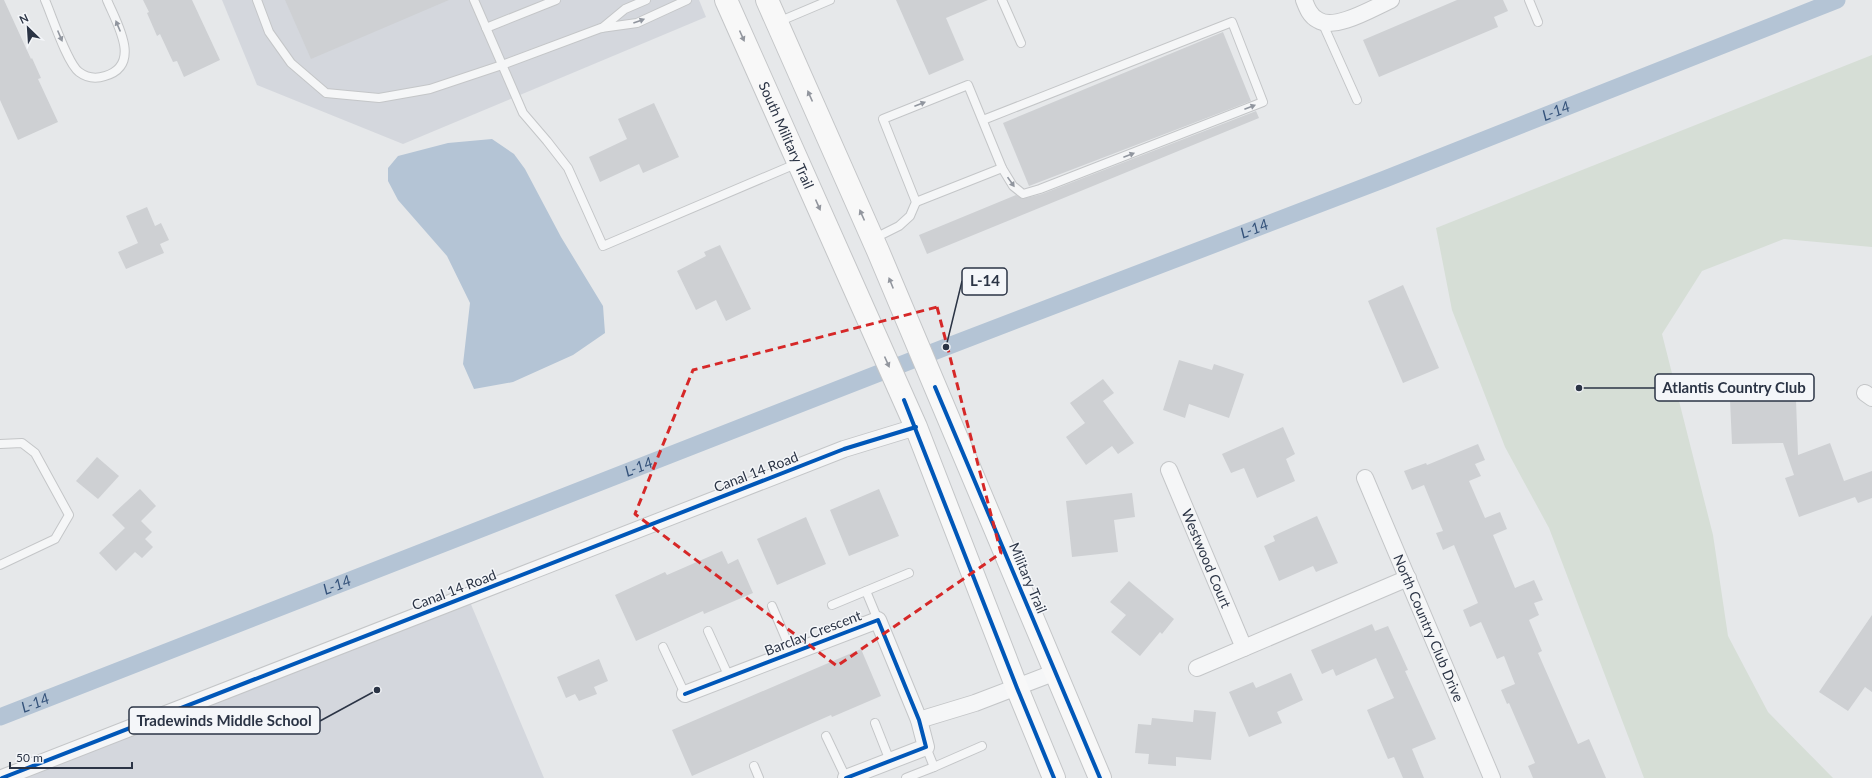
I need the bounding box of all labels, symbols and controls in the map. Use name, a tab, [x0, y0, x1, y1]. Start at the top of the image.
north arrow	[8, 8, 48, 48]
text: N	[17, 11, 30, 26]
one-way arrow	[634, 18, 646, 24]
one-way arrow	[115, 20, 121, 32]
one-way arrow	[57, 30, 64, 42]
one-way arrow	[739, 30, 745, 41]
street label: South Military Trail	[755, 79, 818, 191]
one-way arrow	[806, 90, 813, 102]
water label: L-14	[1539, 97, 1573, 124]
one-way arrow	[914, 101, 926, 107]
one-way arrow	[1244, 104, 1256, 110]
one-way arrow	[1123, 151, 1135, 157]
one-way arrow	[1007, 177, 1015, 187]
one-way arrow	[815, 200, 821, 211]
one-way arrow	[859, 209, 865, 221]
water label: L-14	[1237, 214, 1271, 242]
callout: L-14	[962, 268, 1007, 295]
text: L-14	[970, 271, 1000, 289]
one-way arrow	[888, 277, 894, 288]
one-way arrow	[885, 357, 891, 369]
callout: Atlantis Country Club	[1655, 374, 1814, 401]
text: Atlantis Country Club	[1661, 378, 1806, 396]
street label: Canal 14 Road	[711, 448, 800, 495]
water label: L-14	[622, 453, 655, 480]
street label: Westwood Court	[1178, 506, 1235, 610]
street label: Military Trail	[1006, 540, 1051, 616]
street label: North Country Club Drive	[1390, 552, 1468, 704]
street label: Canal 14 Road	[409, 566, 498, 613]
water label: L-14	[320, 571, 353, 598]
street label: Barclay Crescent	[762, 606, 864, 659]
water label: L-14	[18, 689, 52, 716]
callout: Tradewinds Middle School	[129, 707, 320, 734]
text: Tradewinds Middle School	[136, 711, 312, 729]
scale bar	[10, 744, 132, 770]
text: 50 m	[16, 750, 43, 765]

